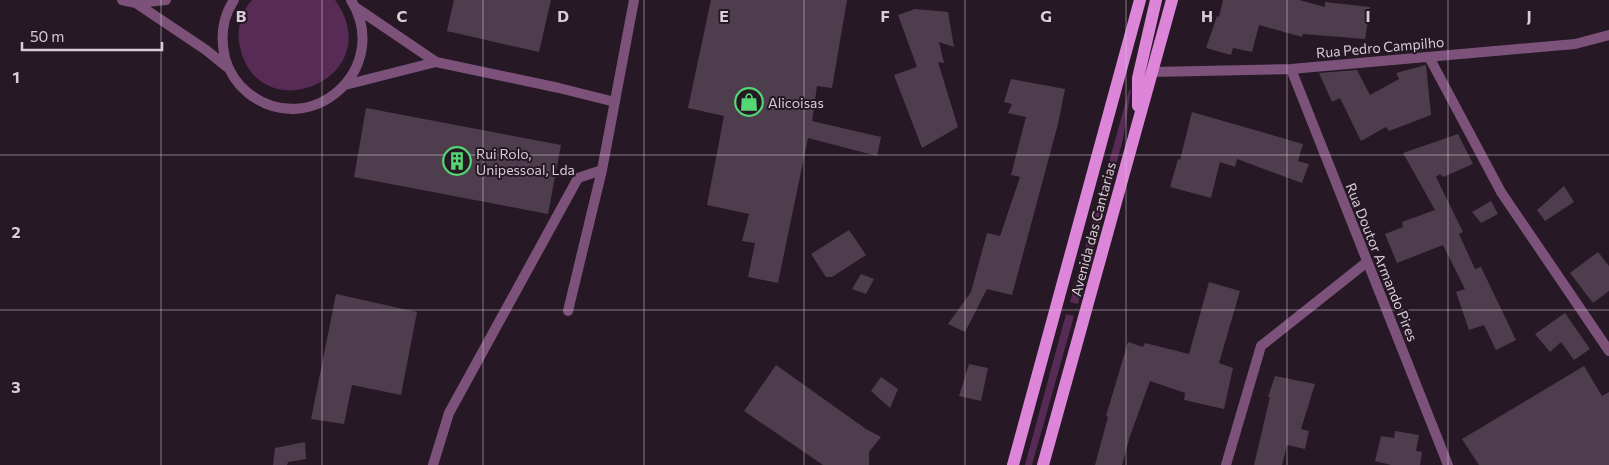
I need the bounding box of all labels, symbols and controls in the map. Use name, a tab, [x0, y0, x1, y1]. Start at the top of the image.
text: B	[236, 6, 247, 25]
text: C	[397, 6, 408, 25]
text: D	[557, 6, 569, 25]
text: E	[719, 6, 729, 25]
text: F	[880, 6, 890, 25]
text: G	[1040, 6, 1052, 25]
text: H	[1201, 6, 1213, 25]
text: I	[1365, 6, 1371, 25]
text: J	[1526, 6, 1532, 25]
scale bar	[22, 20, 162, 52]
text: 50 m	[30, 27, 64, 45]
street label: Rua Pedro Campilho	[1315, 33, 1445, 61]
text: 1	[12, 67, 20, 86]
shop icon: Alicoisas	[734, 87, 764, 117]
place label: Alicoisas	[768, 94, 824, 111]
place label: Rui Rolo, Unipessoal, Lda	[476, 145, 575, 178]
building icon: Rui Rolo, Unipessoal, Lda	[442, 146, 472, 176]
street label: Avenida das Cantarias	[1067, 160, 1119, 298]
street label: Rua Doutor Armando Pires	[1342, 180, 1422, 344]
text: 2	[11, 222, 21, 241]
text: 3	[11, 377, 21, 396]

